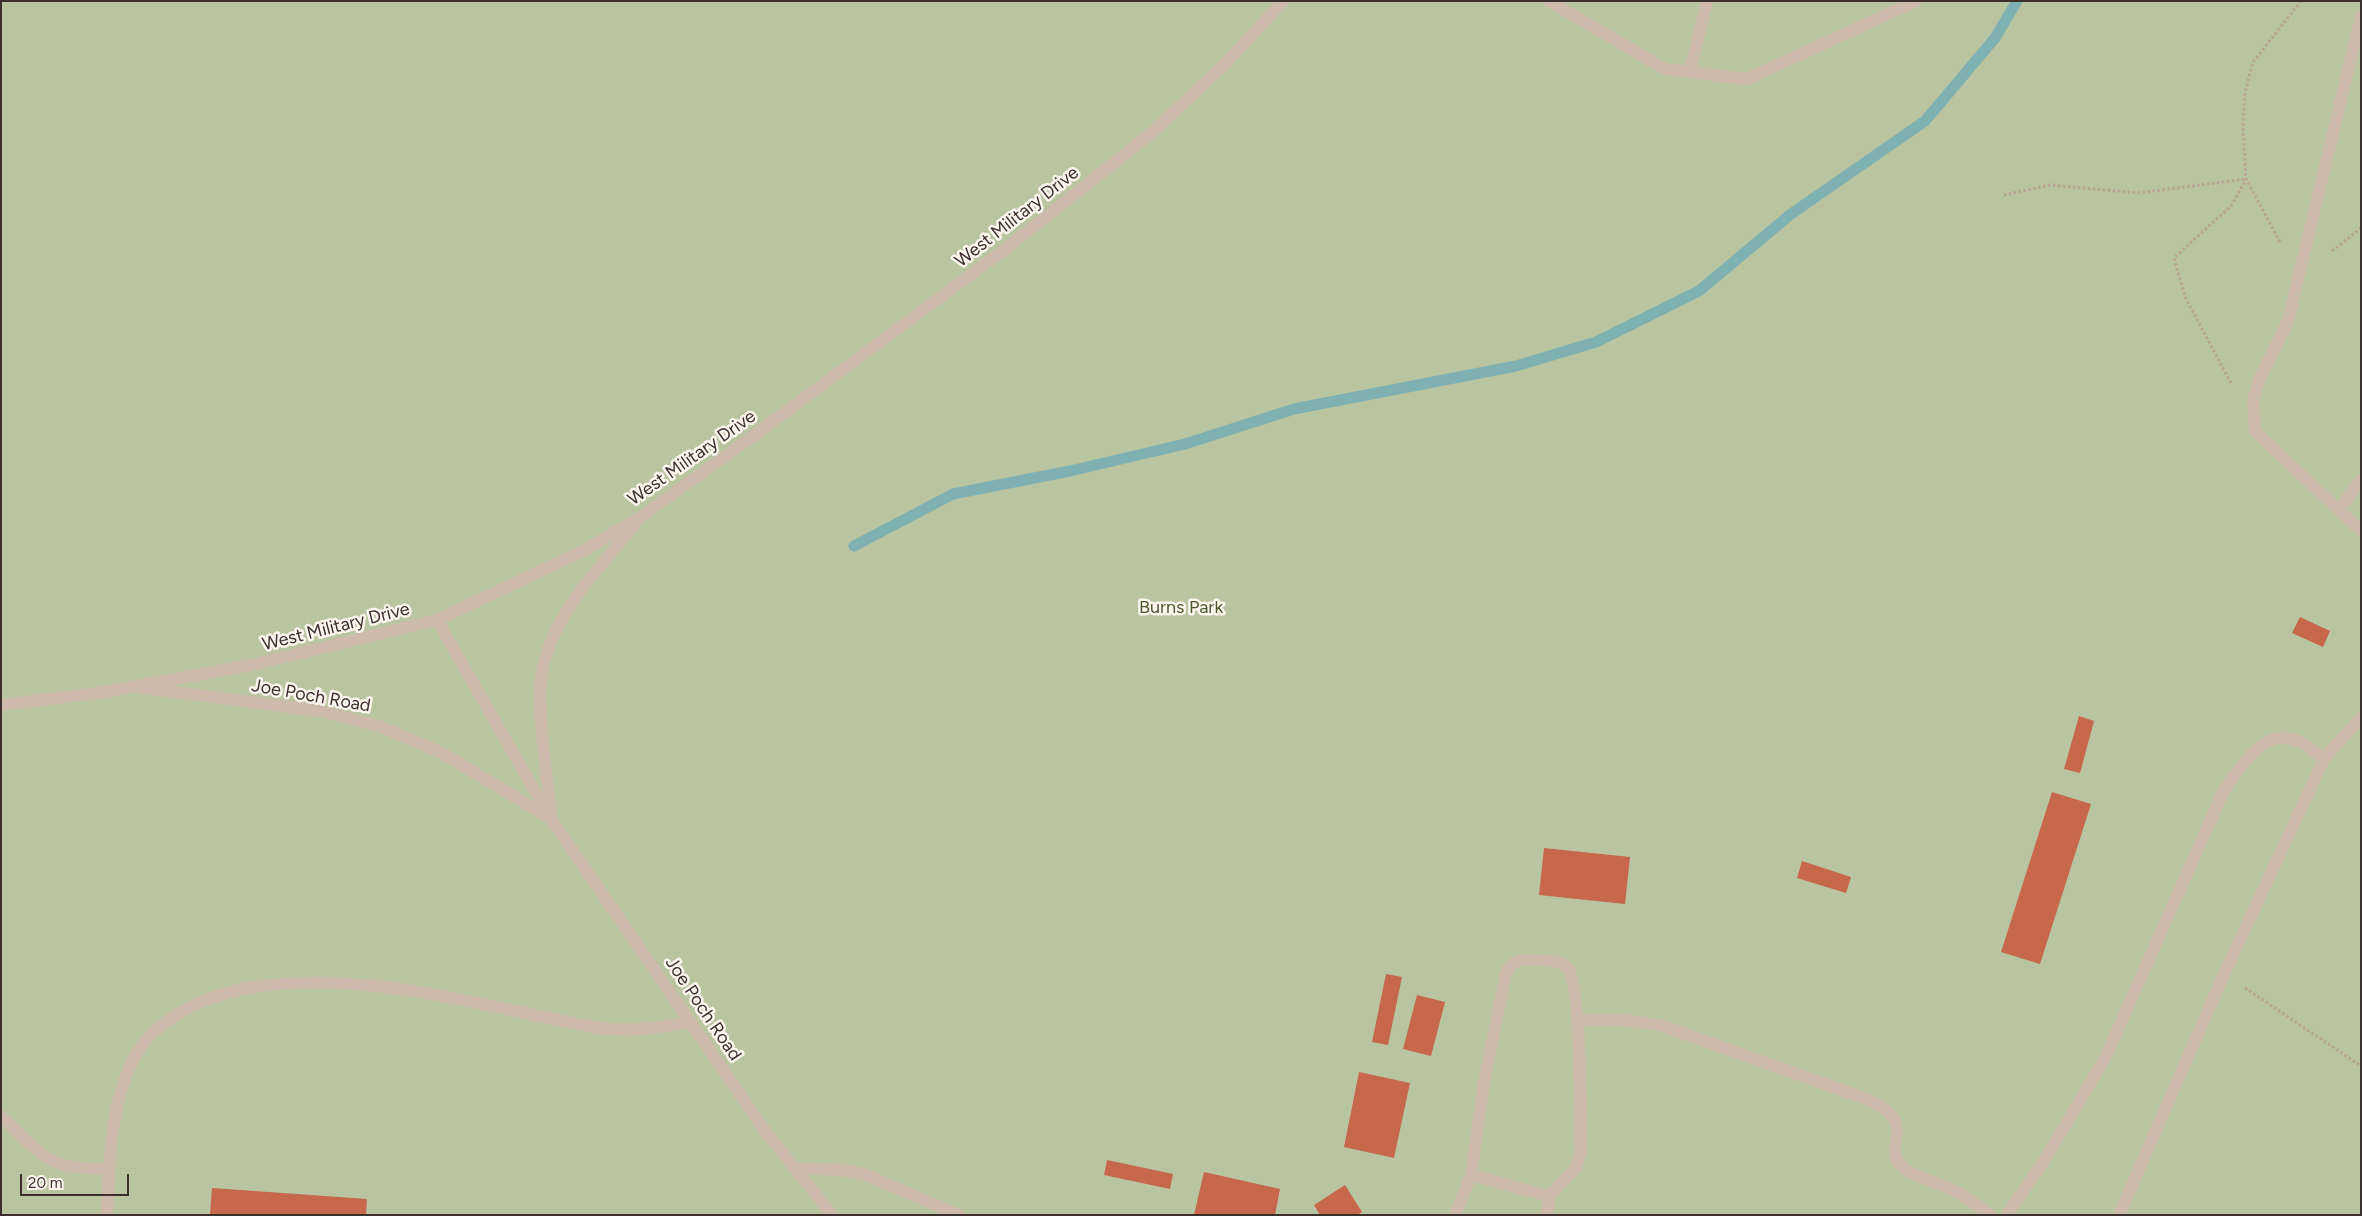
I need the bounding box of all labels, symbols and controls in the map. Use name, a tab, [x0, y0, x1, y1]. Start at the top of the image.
street label: West Military Drive	[951, 162, 1083, 272]
street label: West Military Drive	[624, 406, 760, 510]
park label: Burns Park	[1139, 597, 1223, 619]
street label: West Military Drive	[260, 598, 412, 656]
street label: Joe Poch Road	[250, 675, 372, 717]
street label: Joe Poch Road	[660, 953, 746, 1065]
scale bar	[22, 1164, 131, 1196]
text: 20 m	[28, 1174, 62, 1192]

